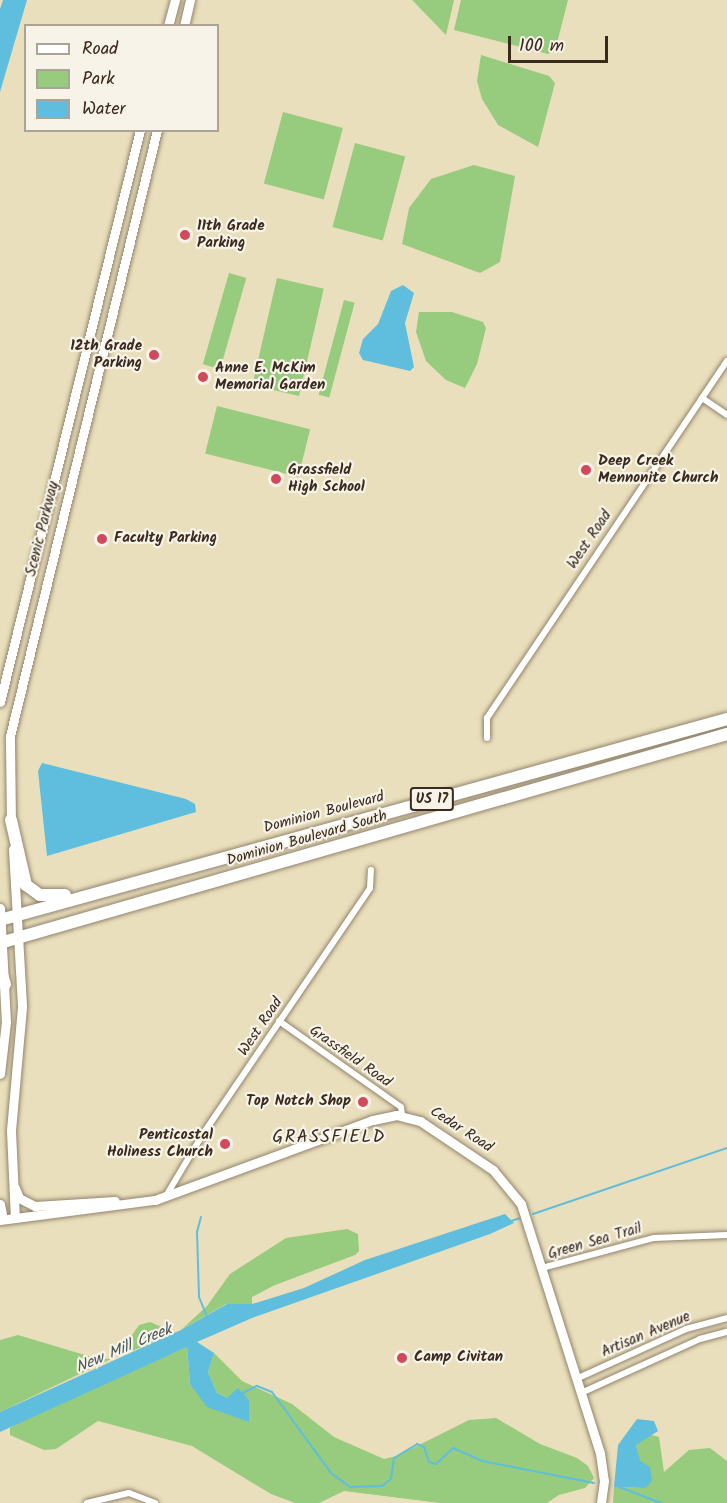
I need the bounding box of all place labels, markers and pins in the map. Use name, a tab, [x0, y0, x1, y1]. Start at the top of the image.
place label: 11th Grade Parking	[197, 217, 264, 252]
marker: 11th Grade Parking	[178, 228, 192, 242]
place label: 12th Grade Parking	[70, 337, 142, 372]
marker: 12th Grade Parking	[147, 348, 161, 362]
place label: Anne E. McKim Memorial Garden	[215, 359, 325, 394]
marker: Anne E. McKim Memorial Garden	[196, 370, 210, 384]
place label: Deep Creek Mennonite Church	[598, 452, 718, 487]
place label: Grassfield High School	[288, 461, 365, 496]
marker: Deep Creek Mennonite Church	[579, 463, 593, 477]
marker: Grassfield High School	[269, 472, 283, 486]
place label: Faculty Parking	[114, 530, 217, 548]
marker: Faculty Parking	[95, 532, 109, 546]
place label: Top Notch Shop	[246, 1093, 351, 1111]
marker: Top Notch Shop	[356, 1095, 370, 1109]
place label: Penticostal Holiness Church	[107, 1126, 213, 1161]
marker: Penticostal Holiness Church	[218, 1137, 232, 1151]
place label: Camp Civitan	[414, 1349, 503, 1367]
marker: Camp Civitan	[395, 1351, 409, 1365]

